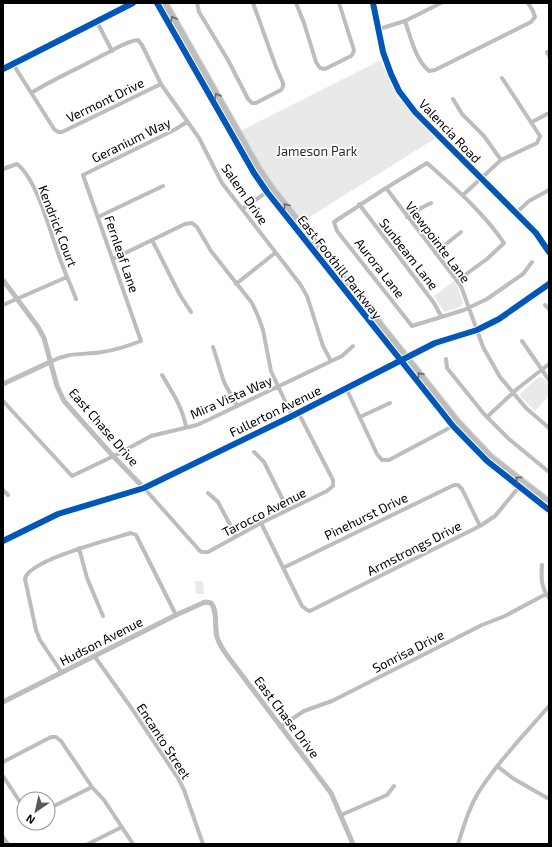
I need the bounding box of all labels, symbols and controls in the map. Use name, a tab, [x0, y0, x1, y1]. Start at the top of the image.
one-way arrow	[171, 16, 178, 23]
street label: Vermont Drive	[63, 74, 147, 126]
one-way arrow	[215, 93, 222, 100]
street label: Valencia Road	[416, 96, 484, 166]
street label: Geranium Way	[89, 114, 173, 166]
park label: Jameson Park	[277, 143, 358, 159]
street label: Salem Drive	[218, 161, 272, 227]
street label: Kendrick Court	[35, 183, 81, 269]
street label: Viewpointe Lane	[402, 198, 474, 286]
one-way arrow	[284, 204, 291, 211]
street label: East Foothill Parkway	[294, 212, 386, 322]
street label: Fernleaf Lane	[101, 213, 143, 295]
street label: Sunbeam Lane	[376, 215, 442, 293]
street label: Aurora Lane	[352, 235, 408, 301]
street label: Mira Vista Way	[187, 372, 275, 422]
one-way arrow	[418, 373, 425, 380]
street label: Fullerton Avenue	[226, 382, 324, 440]
street label: East Chase Drive	[66, 385, 142, 469]
one-way arrow	[515, 476, 522, 483]
street label: Tarocco Avenue	[219, 484, 309, 540]
street label: Pinehurst Drive	[322, 489, 410, 543]
street label: Armstrongs Drive	[364, 517, 464, 579]
street label: Hudson Avenue	[57, 613, 145, 669]
street label: Sonrisa Drive	[370, 626, 446, 676]
street label: East Chase Drive	[251, 673, 323, 761]
street label: Encanto Street	[134, 700, 194, 782]
north arrow	[16, 791, 56, 831]
text: N	[23, 812, 37, 827]

